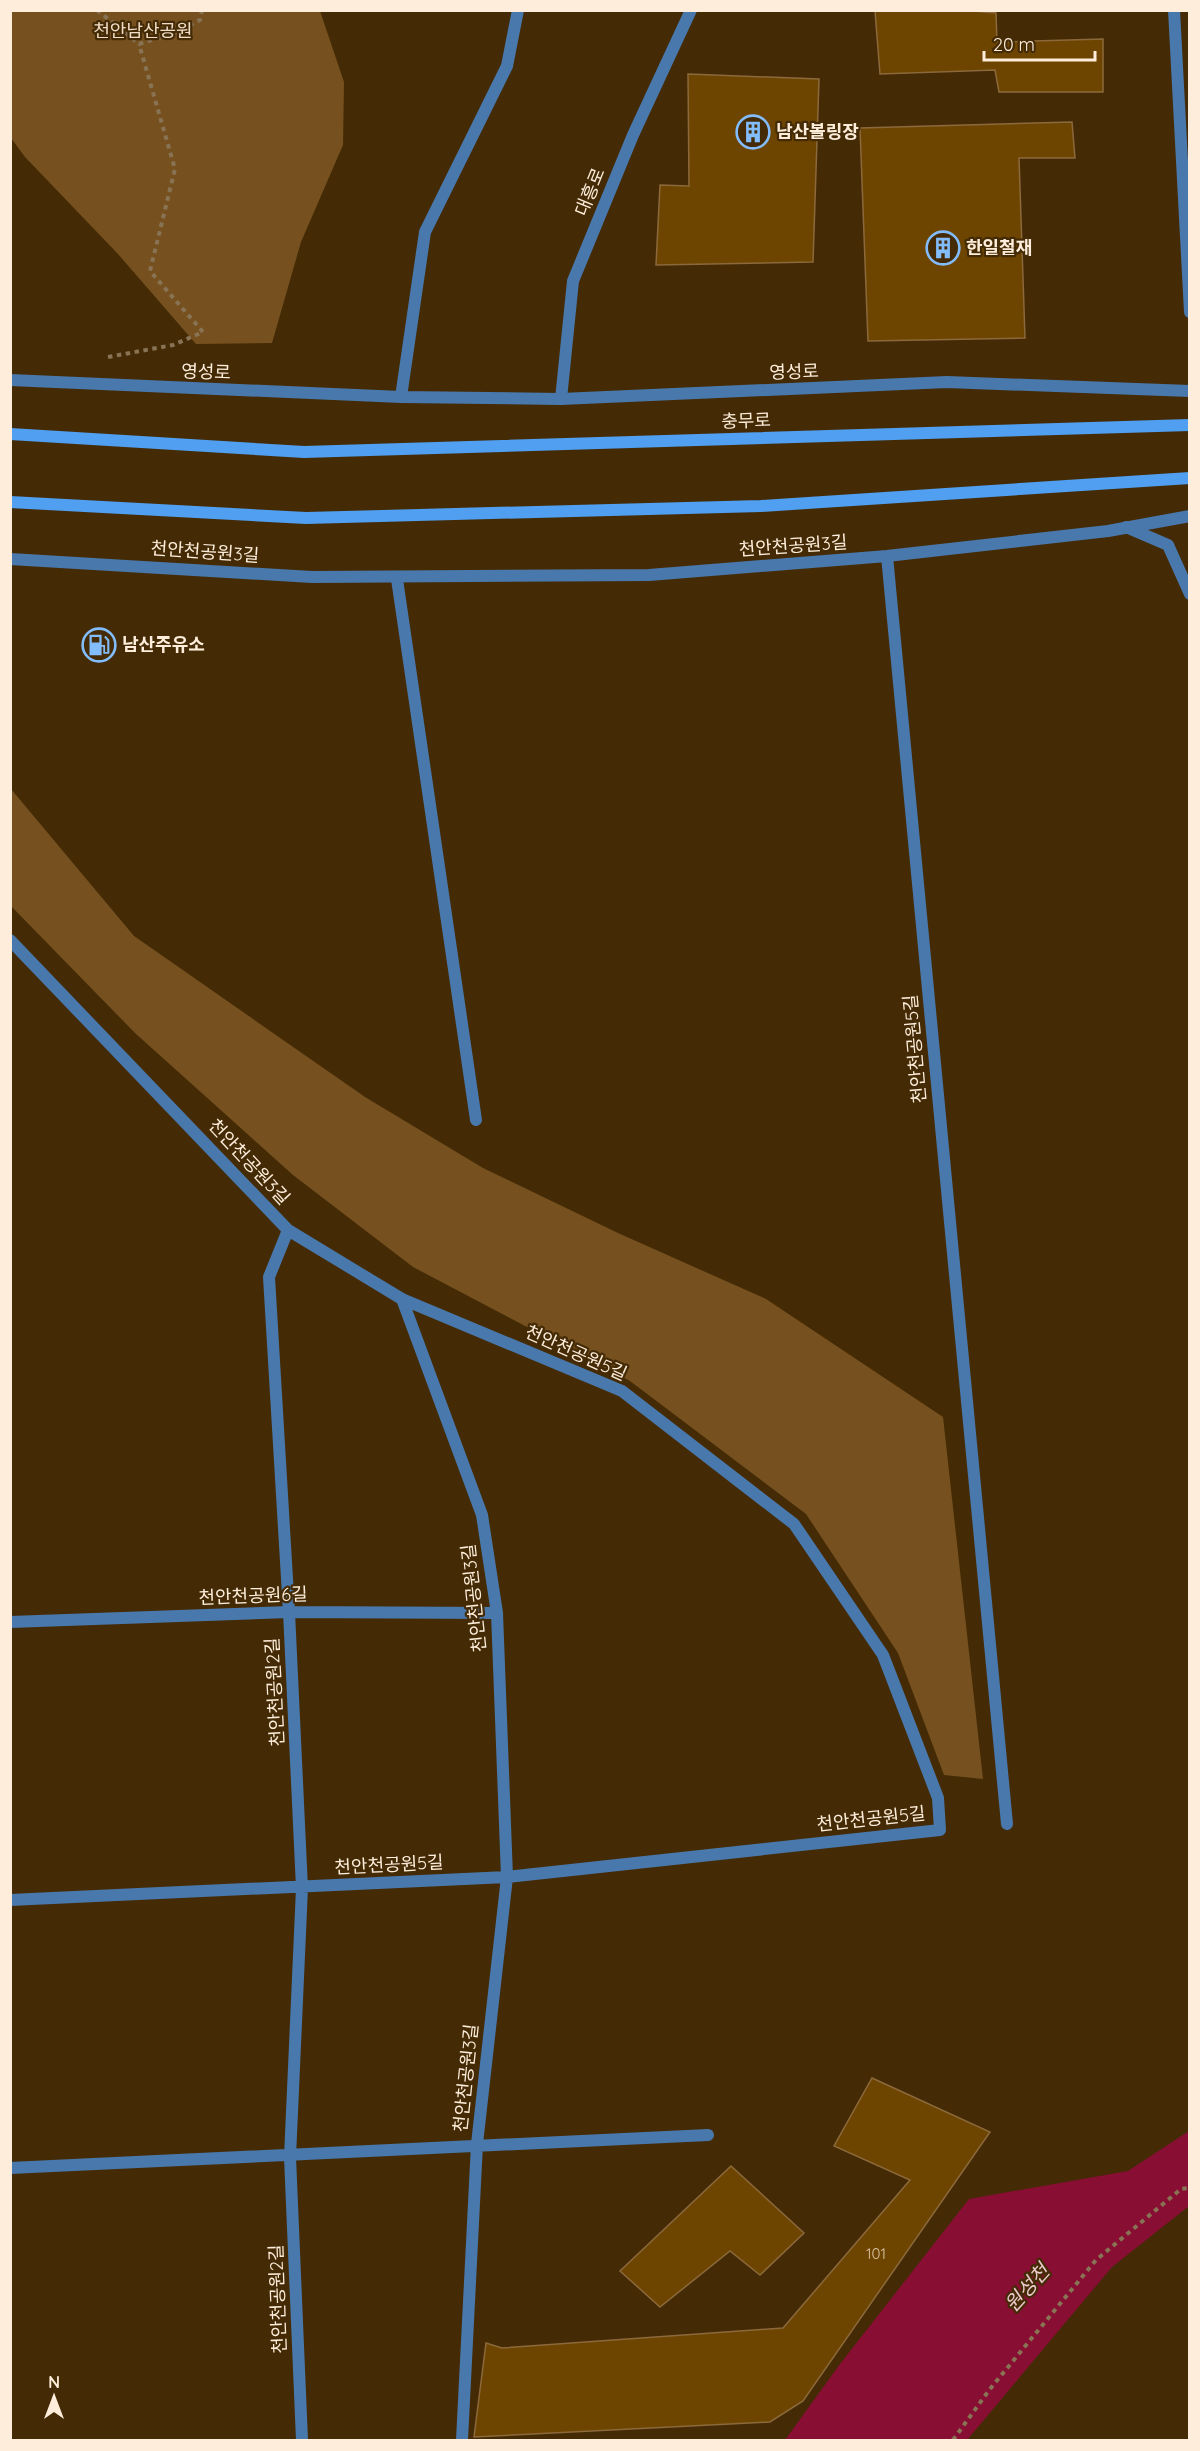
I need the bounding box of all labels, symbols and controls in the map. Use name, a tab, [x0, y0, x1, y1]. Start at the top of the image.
park label: 천안남산공원	[93, 19, 193, 42]
scale bar	[984, 24, 1095, 62]
text: 20 m	[993, 33, 1035, 56]
building icon: 남산볼링장	[735, 114, 771, 150]
place label: 남산볼링장	[776, 120, 859, 143]
street label: 대흥로	[570, 164, 610, 219]
building icon: 한일철재	[925, 230, 961, 266]
place label: 한일철재	[966, 236, 1032, 259]
street label: 영성로	[181, 359, 231, 384]
street label: 영성로	[769, 359, 819, 384]
street label: 충무로	[721, 408, 771, 433]
street label: 천안천공원3길	[738, 530, 848, 561]
street label: 천안천공원3길	[150, 536, 260, 567]
fuel station icon: 남산주유소	[81, 627, 117, 663]
place label: 남산주유소	[122, 633, 205, 656]
street label: 천안천공원5길	[898, 994, 931, 1104]
street label: 천안천공원3길	[204, 1114, 295, 1209]
street label: 천안천공원5길	[522, 1320, 631, 1385]
street label: 천안천공원3길	[456, 1543, 491, 1653]
street label: 천안천공원6길	[198, 1582, 308, 1609]
street label: 천안천공원2길	[260, 1637, 289, 1747]
street label: 천안천공원5길	[815, 1801, 926, 1836]
street label: 천안천공원5길	[334, 1850, 444, 1879]
street label: 천안천공원3길	[448, 2023, 483, 2133]
street label: 천안천공원2길	[264, 2244, 291, 2354]
house number: 101	[866, 2244, 886, 2263]
water label: 원성천	[999, 2257, 1056, 2317]
north arrow	[24, 2367, 84, 2427]
text: N	[48, 2372, 60, 2392]

